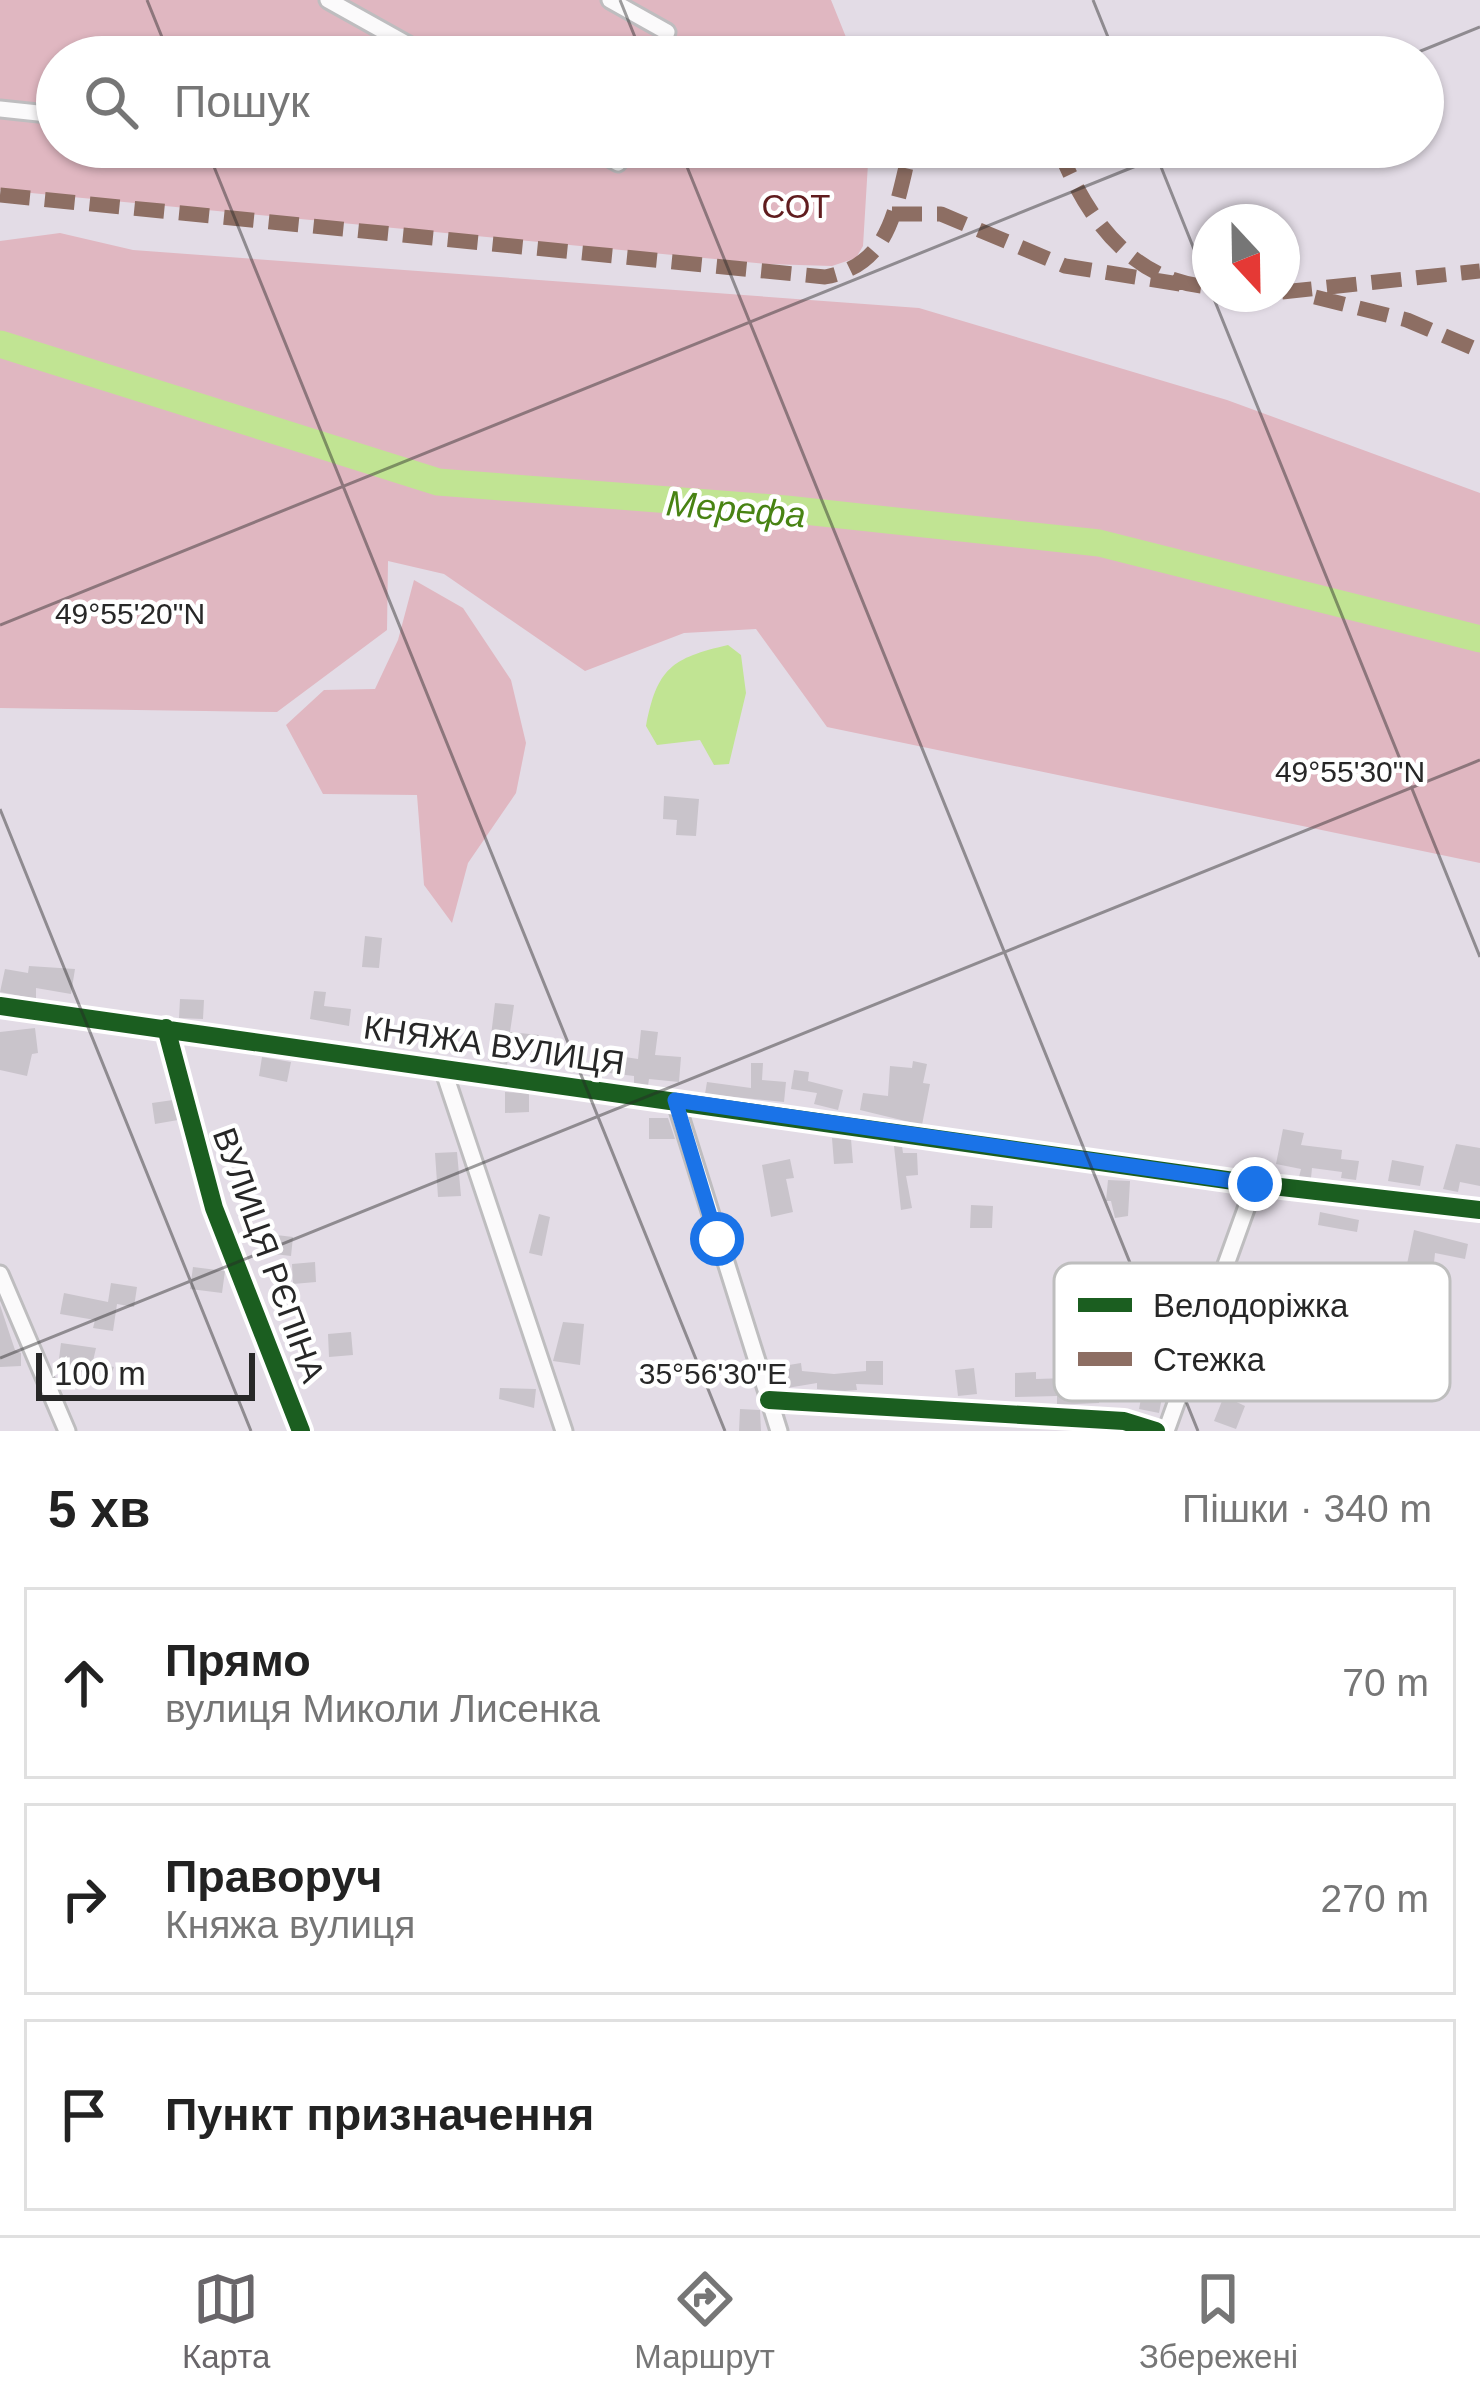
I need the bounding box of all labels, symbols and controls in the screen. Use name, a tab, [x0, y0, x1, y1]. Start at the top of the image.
search box	[36, 36, 1444, 168]
icon: search	[78, 69, 144, 135]
text: Пошук	[174, 76, 310, 127]
park label: СОТ	[762, 188, 830, 225]
north arrow	[1192, 204, 1300, 312]
water label: Мерефа	[665, 482, 807, 536]
text: 49°55'20"N	[55, 597, 205, 630]
text: 49°55'30"N	[1275, 755, 1425, 788]
street label: КНЯЖА ВУЛИЦЯ	[361, 1008, 627, 1082]
street label: ВУЛИЦЯ РЄПІНА	[206, 1123, 332, 1387]
route end	[1228, 1157, 1282, 1211]
route start	[690, 1212, 744, 1266]
legend	[1054, 1263, 1450, 1401]
text: Велодоріжка	[1153, 1287, 1349, 1324]
text: Стежка	[1153, 1341, 1266, 1378]
scale bar	[36, 1347, 255, 1400]
text: 100 m	[54, 1355, 146, 1392]
text: 35°56'30"E	[639, 1357, 787, 1390]
text: 5 хв	[48, 1481, 150, 1538]
text: Пішки · 340 m	[1182, 1487, 1432, 1530]
text: Прямо	[165, 1635, 311, 1686]
icon: ahead	[51, 1650, 117, 1716]
text: 70 m	[1342, 1661, 1429, 1704]
text: вулиця Миколи Лисенка	[165, 1687, 600, 1730]
text: Праворуч	[165, 1851, 382, 1902]
icon: right	[51, 1866, 117, 1932]
text: 270 m	[1321, 1877, 1429, 1920]
text: Княжа вулиця	[165, 1903, 416, 1946]
icon: arrive	[51, 2082, 117, 2148]
text: Пункт призначення	[165, 2089, 594, 2140]
tab: Карта	[182, 2266, 270, 2376]
tab: Маршрут	[634, 2266, 775, 2376]
tab: Збережені	[1139, 2266, 1298, 2376]

